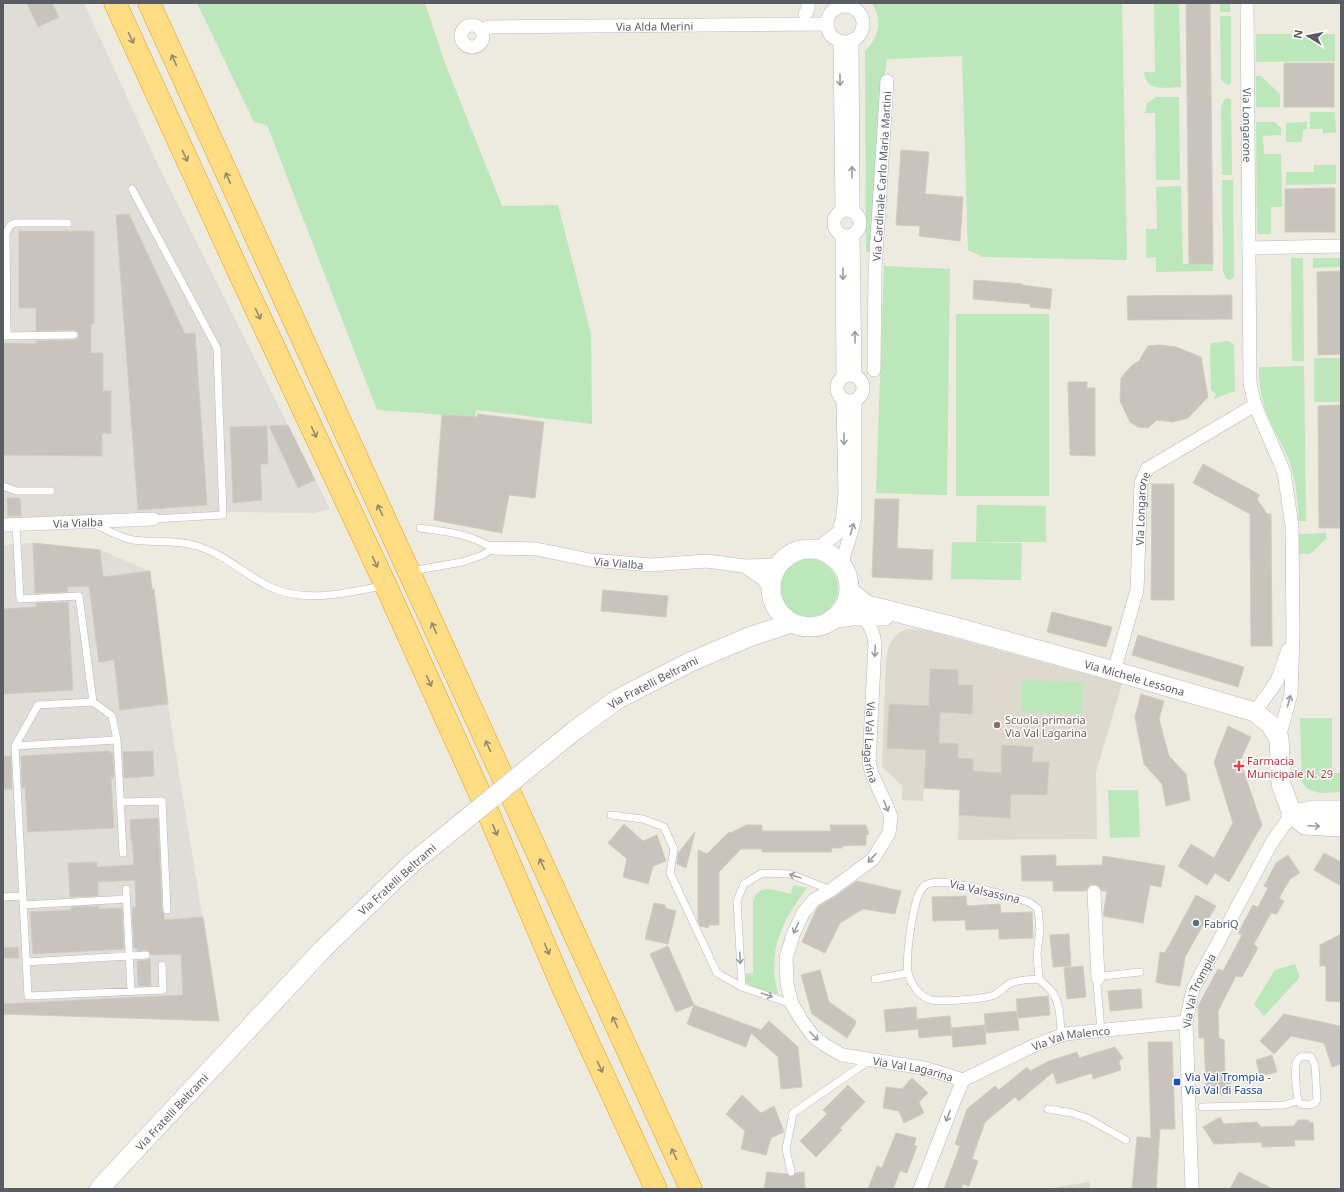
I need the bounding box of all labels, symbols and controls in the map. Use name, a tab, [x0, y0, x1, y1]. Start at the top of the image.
north arrow	[1288, 16, 1328, 56]
street label: Via Alda Merini	[616, 18, 693, 33]
text: N	[1289, 28, 1306, 40]
one-way arrow	[128, 32, 135, 44]
one-way arrow	[170, 54, 177, 66]
one-way arrow	[836, 73, 844, 86]
street label: Via Longarone	[1240, 88, 1256, 162]
street label: Via Cardinale Carlo Maria Martini	[868, 91, 894, 262]
one-way arrow	[182, 150, 189, 162]
one-way arrow	[848, 166, 856, 179]
one-way arrow	[224, 172, 231, 184]
one-way arrow	[839, 267, 847, 280]
one-way arrow	[255, 308, 262, 320]
one-way arrow	[851, 331, 859, 344]
one-way arrow	[311, 426, 318, 438]
one-way arrow	[840, 432, 848, 445]
street label: Via Longarone	[1131, 469, 1153, 546]
one-way arrow	[376, 504, 383, 516]
street label: Via Vialba	[53, 514, 103, 530]
one-way arrow	[849, 523, 856, 536]
street label: Via Vialba	[593, 553, 644, 572]
one-way arrow	[372, 556, 379, 568]
one-way arrow	[430, 622, 437, 634]
one-way arrow	[871, 644, 879, 657]
street label: Via Fratelli Beltrami	[604, 652, 700, 712]
street label: Via Michele Lessona	[1083, 656, 1187, 699]
one-way arrow	[426, 674, 433, 686]
one-way arrow	[1286, 694, 1294, 707]
street label: Via Val Lagarina	[861, 701, 883, 785]
place label: Scuola primaria Via Val Lagarina	[1005, 712, 1087, 740]
marker: Scuola primaria Via Val Lagarina	[992, 720, 1002, 730]
one-way arrow	[484, 740, 491, 752]
place label: Farmacia Municipale N. 29	[1247, 753, 1333, 781]
marker: Farmacia Municipale N. 29	[1234, 761, 1244, 771]
one-way arrow	[883, 799, 891, 811]
one-way arrow	[1307, 822, 1320, 829]
one-way arrow	[492, 823, 499, 835]
street label: Via Fratelli Beltrami	[355, 840, 439, 918]
one-way arrow	[867, 853, 877, 863]
one-way arrow	[538, 859, 546, 871]
one-way arrow	[789, 872, 801, 880]
street label: Via Valsassina	[948, 876, 1022, 906]
place label: FabriQ	[1204, 916, 1239, 931]
marker: FabriQ	[1191, 918, 1201, 928]
one-way arrow	[792, 921, 800, 933]
one-way arrow	[543, 943, 551, 955]
street label: Via Val Trompia	[1178, 950, 1218, 1028]
one-way arrow	[737, 951, 744, 964]
one-way arrow	[761, 992, 773, 1000]
one-way arrow	[611, 1017, 618, 1029]
street label: Via Val Malenco	[1029, 1022, 1111, 1053]
one-way arrow	[809, 1031, 819, 1041]
street label: Via Val Lagarina	[872, 1053, 955, 1084]
one-way arrow	[597, 1061, 605, 1073]
place label: Via Val Trompia - Via Val di Fassa	[1185, 1069, 1271, 1097]
street label: Via Fratelli Beltrami	[132, 1070, 211, 1153]
marker: Via Val Trompia - Via Val di Fassa	[1172, 1077, 1182, 1087]
one-way arrow	[944, 1110, 952, 1122]
one-way arrow	[670, 1148, 678, 1160]

